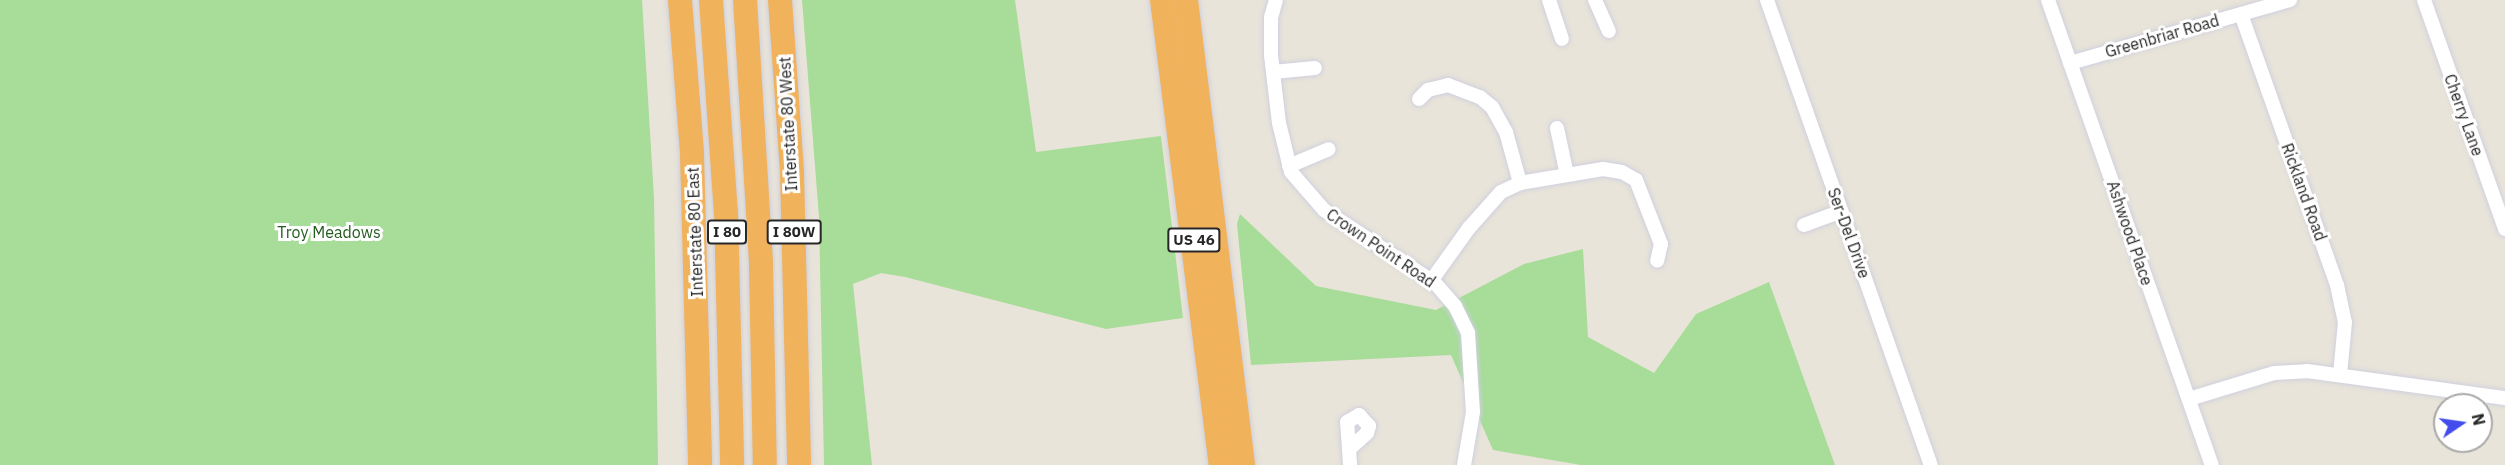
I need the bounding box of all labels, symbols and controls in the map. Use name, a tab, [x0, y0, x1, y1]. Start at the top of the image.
street label: Greenbriar Road	[2103, 11, 2221, 61]
street label: Interstate 80 West	[775, 56, 801, 192]
street label: Cherry Lane	[2440, 71, 2488, 159]
street label: Rickland Road	[2277, 141, 2331, 243]
street label: Interstate 80 East	[683, 167, 707, 297]
street label: Ashwood Place	[2103, 178, 2157, 288]
street label: Ser-Del Drive	[1824, 185, 1874, 281]
street label: Crown Point Road	[1323, 204, 1439, 292]
road number: I 80	[706, 220, 748, 244]
road number: I 80W	[766, 220, 822, 244]
park label: Troy Meadows	[277, 222, 381, 242]
road number: US 46	[1167, 228, 1221, 252]
north arrow	[2433, 393, 2493, 453]
text: N	[2468, 412, 2490, 427]

